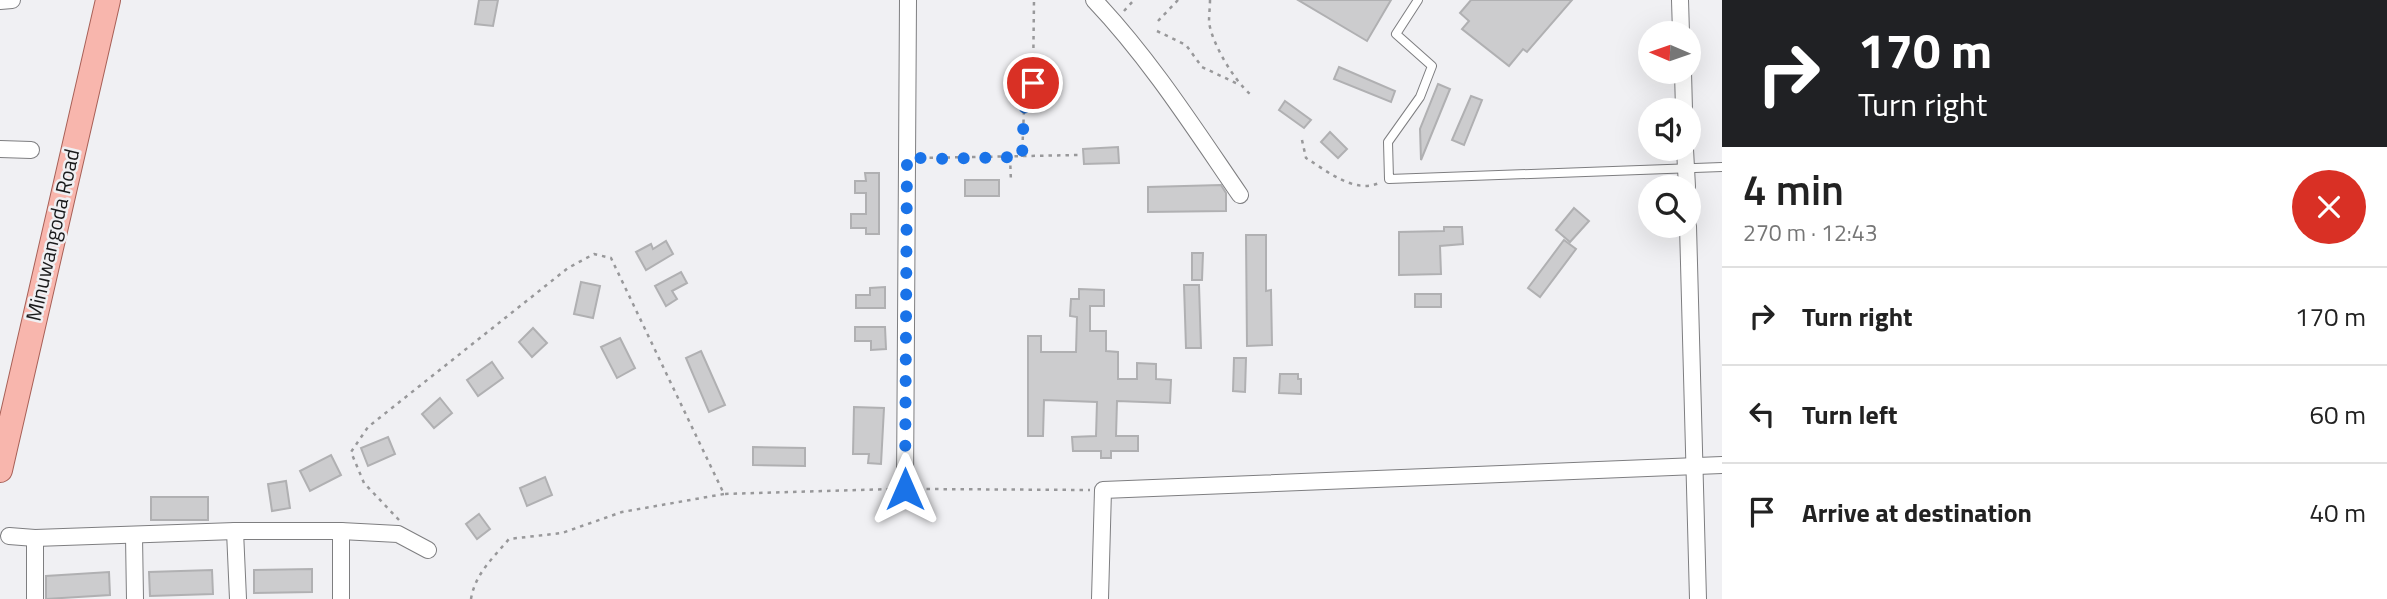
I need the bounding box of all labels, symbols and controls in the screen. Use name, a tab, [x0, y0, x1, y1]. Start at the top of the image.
text: 170 m	[1858, 12, 1992, 87]
north arrow	[1638, 21, 1701, 84]
map controls	[1638, 21, 1701, 238]
icon: right	[1743, 28, 1834, 119]
pin	[1003, 53, 1063, 113]
icon: arrive	[1014, 64, 1052, 102]
text: Turn right	[1858, 80, 1987, 128]
button: sound	[1638, 98, 1701, 161]
street label: Minuwangoda Road	[17, 145, 87, 324]
text: 4 min	[1743, 157, 1844, 221]
button: close	[2292, 170, 2366, 244]
button: search	[1638, 175, 1701, 238]
text: 270 m · 12:43	[1743, 215, 1878, 250]
icon: right	[1743, 297, 1781, 335]
text: Turn right	[1802, 297, 1913, 336]
text: 170 m	[2295, 297, 2366, 336]
icon: left	[1743, 395, 1781, 433]
text: Turn left	[1802, 395, 1897, 434]
text: 60 m	[2309, 395, 2366, 434]
position arrow	[868, 452, 942, 526]
icon: arrive	[1743, 493, 1781, 531]
text: Arrive at destination	[1802, 493, 2032, 532]
text: 40 m	[2309, 493, 2366, 532]

